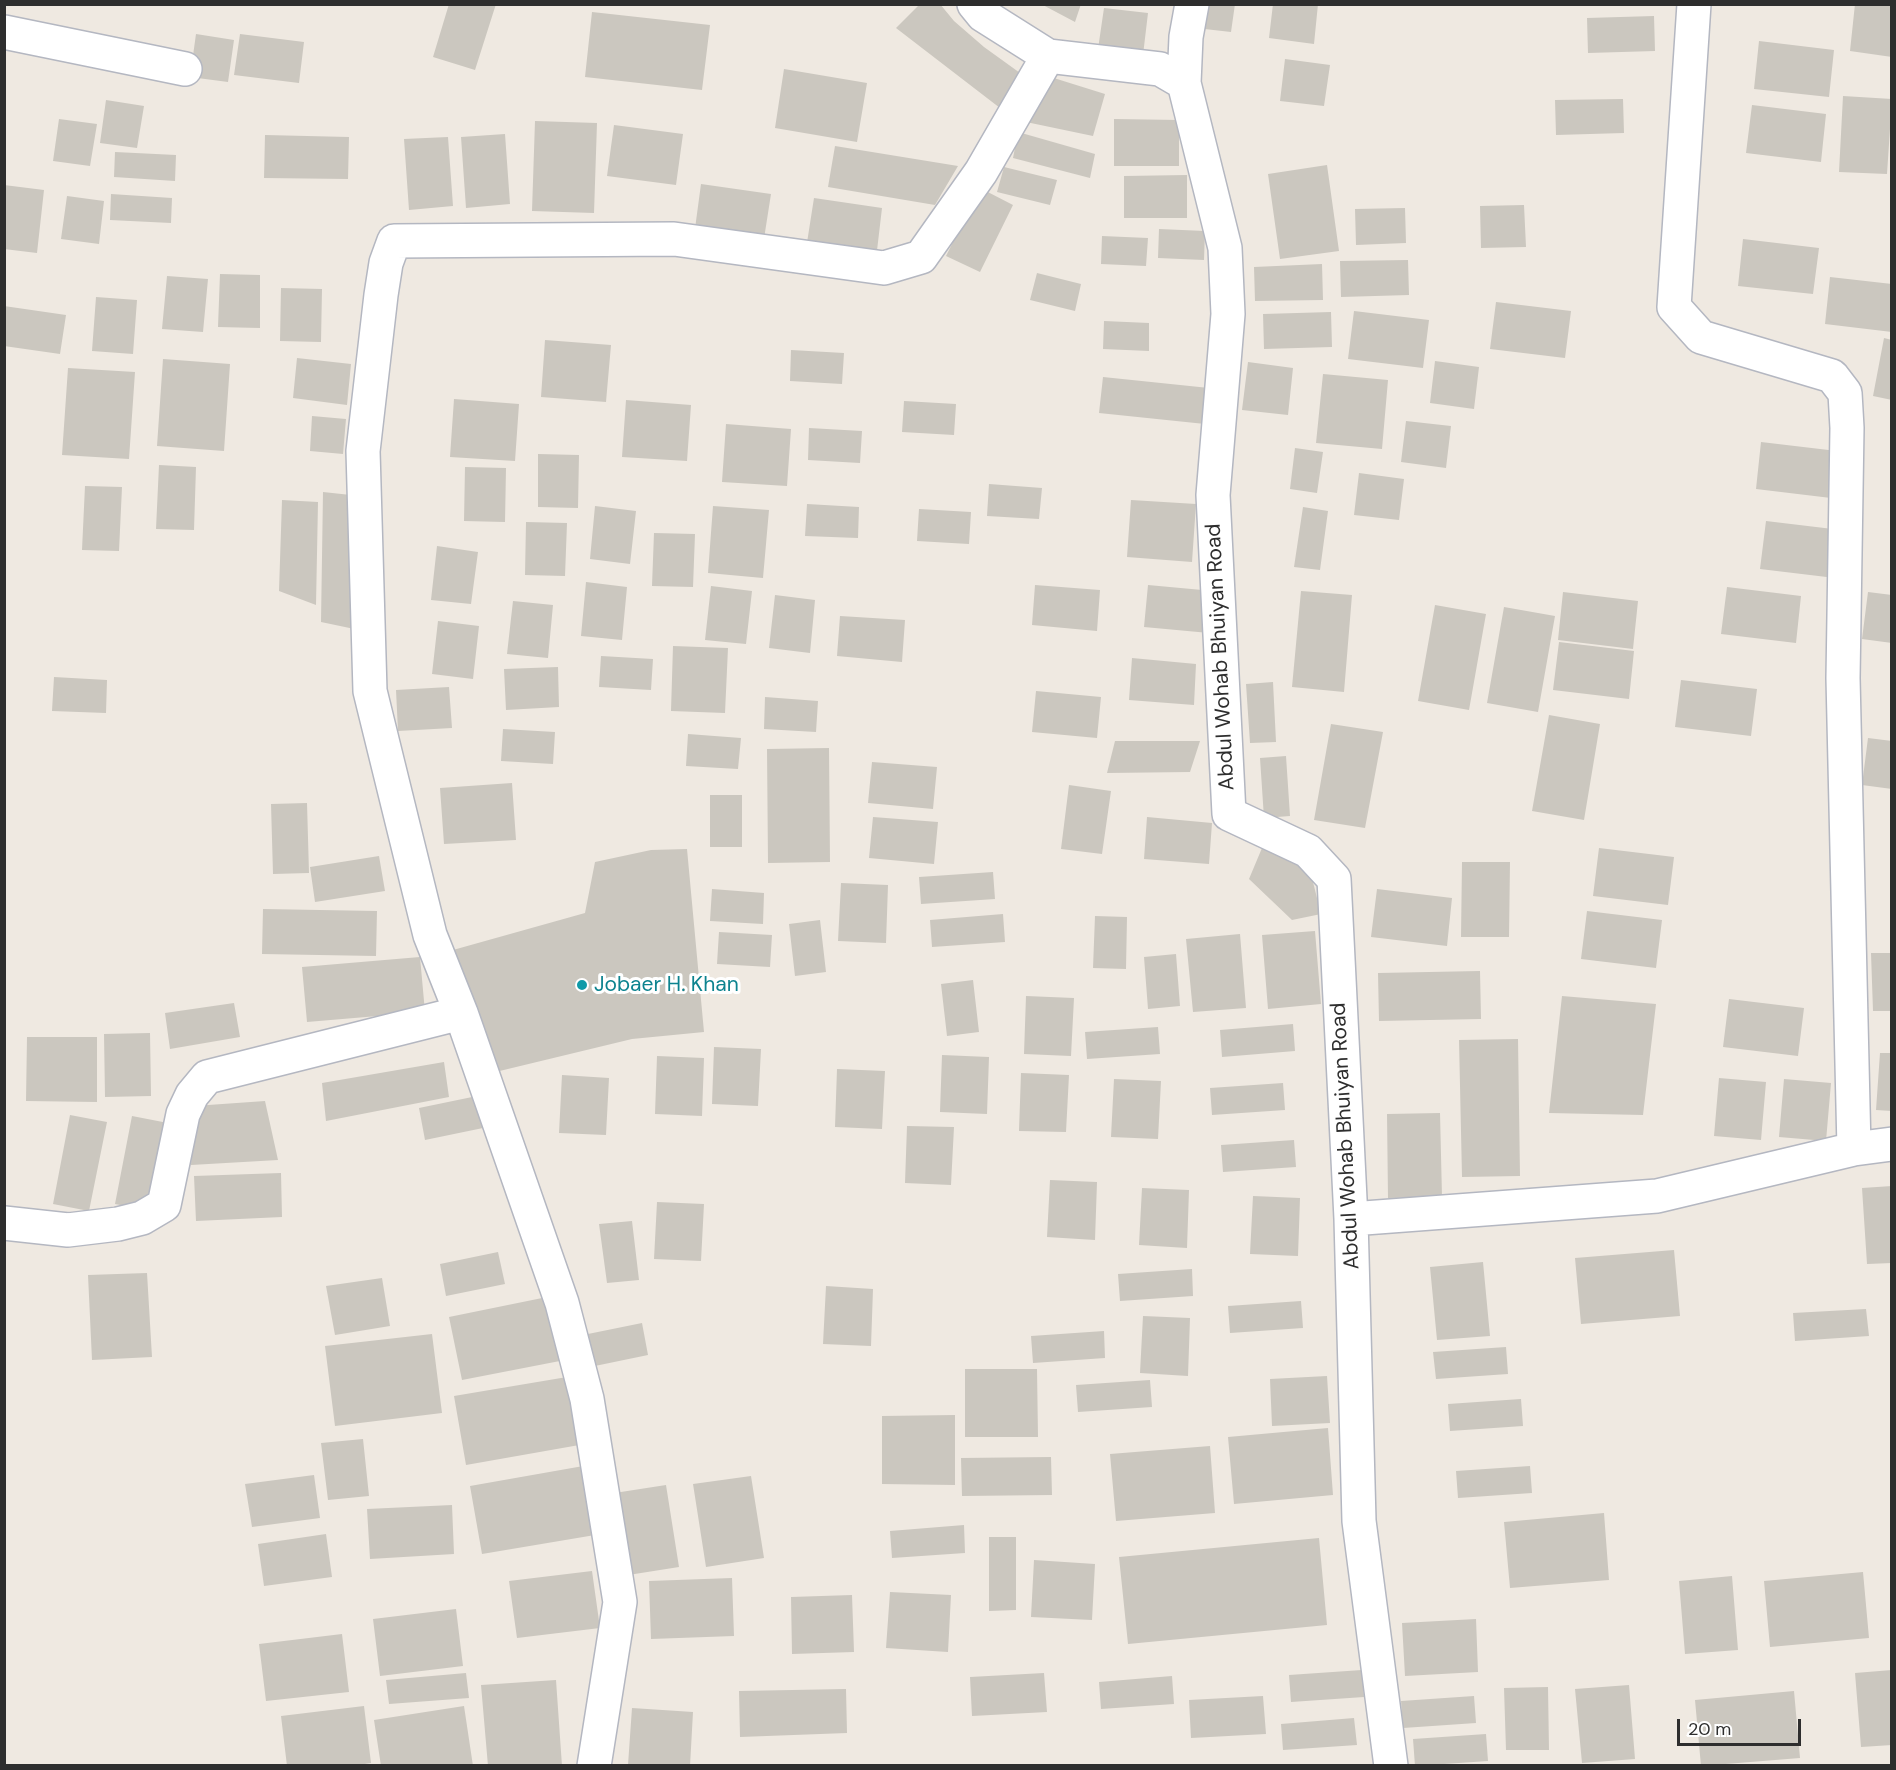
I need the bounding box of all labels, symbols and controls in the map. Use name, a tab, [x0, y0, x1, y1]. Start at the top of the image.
street label: Abdul Wohab Bhuiyan Road	[1201, 523, 1241, 791]
place label: Jobaer H. Khan	[594, 972, 739, 998]
marker: Jobaer H. Khan	[575, 978, 589, 992]
street label: Abdul Wohab Bhuiyan Road	[1326, 1002, 1366, 1270]
scale bar	[1680, 1707, 1804, 1745]
text: 20 m	[1688, 1717, 1731, 1741]

